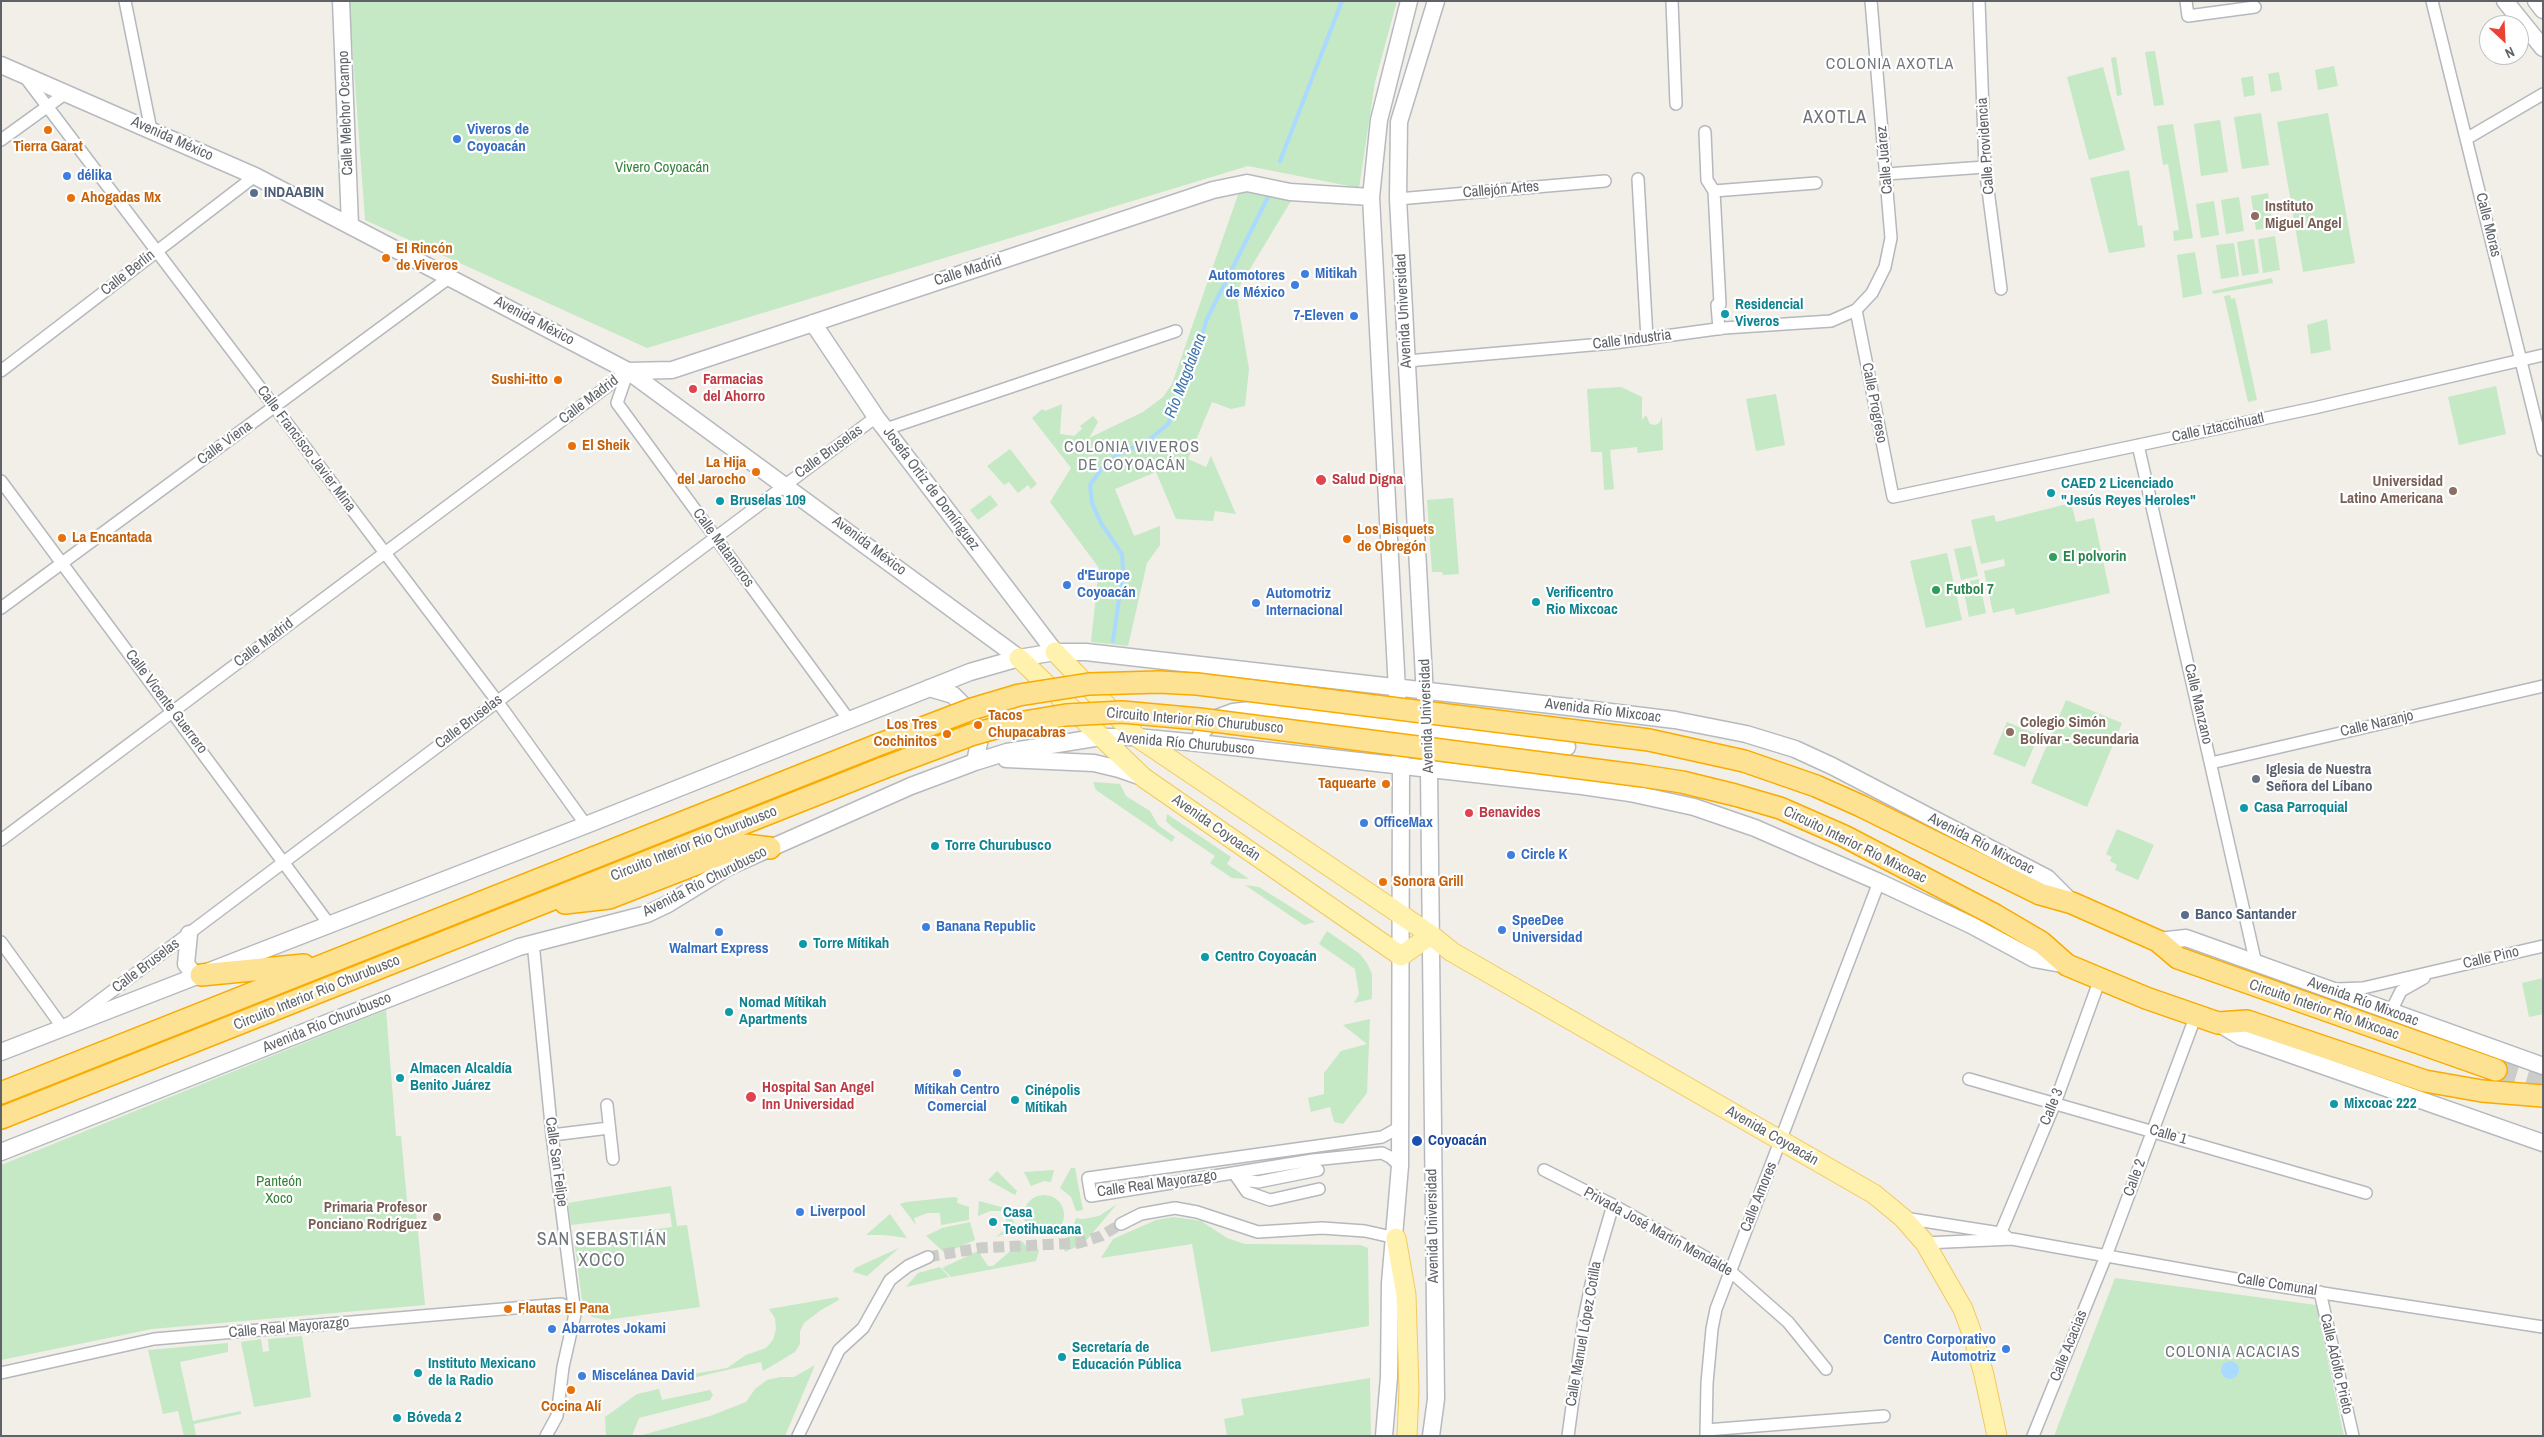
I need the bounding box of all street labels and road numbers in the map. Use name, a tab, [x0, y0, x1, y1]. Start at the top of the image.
street label: Calle Melchor Ocampo	[335, 50, 357, 176]
street label: Calle Providencia	[1974, 97, 1998, 195]
street label: Avenida México	[128, 113, 216, 165]
street label: Calle Juárez	[1873, 125, 1897, 195]
street label: Callejón Artes	[1462, 178, 1540, 202]
street label: Calle Moras	[2471, 191, 2505, 259]
street label: Calle Berlín	[97, 246, 159, 300]
street label: Calle Madrid	[932, 252, 1004, 290]
street label: Avenida Universidad	[1392, 253, 1416, 369]
street label: Avenida México	[491, 292, 577, 350]
street label: Calle Industria	[1592, 326, 1672, 354]
street label: Calle Progreso	[1857, 361, 1891, 445]
street label: Calle Madrid	[556, 372, 622, 428]
street label: Calle Francisco Javier Mina	[253, 382, 359, 516]
street label: Calle Iztaccihuatl	[2170, 409, 2266, 447]
street label: Calle Viena	[194, 417, 256, 469]
street label: Calle Bruselas	[792, 421, 866, 483]
street label: Josefa Ortiz de Domínguez	[879, 424, 983, 554]
street label: Calle Matamoros	[688, 505, 758, 591]
street label: Avenida México	[828, 512, 910, 580]
street label: Calle Madrid	[231, 615, 297, 671]
street label: Calle Vicente Guerrero	[121, 646, 211, 758]
street label: Avenida Universidad	[1416, 658, 1438, 774]
street label: Calle Manzano	[2180, 662, 2216, 746]
street label: Calle Bruselas	[432, 691, 506, 753]
street label: Avenida Río Mixcoac	[1544, 695, 1662, 727]
street label: Circuito Interior Río Churubusco	[1106, 704, 1284, 738]
street label: Calle Naranjo	[2339, 707, 2415, 741]
street label: Avenida Río Churubusco	[1117, 729, 1255, 759]
street label: Avenida Coyoacán	[1168, 791, 1264, 865]
street label: Circuito Interior Río Churubusco	[608, 802, 780, 886]
street label: Circuito Interior Río Mixcoac	[1780, 802, 1930, 888]
street label: Avenida Río Mixcoac	[1925, 809, 2037, 879]
street label: Avenida Río Churubusco	[640, 843, 770, 921]
street label: Calle Bruselas	[109, 935, 183, 997]
street label: Calle Pino	[2461, 943, 2521, 973]
street label: Circuito Interior Río Churubusco	[231, 951, 403, 1035]
street label: Avenida Río Mixcoac	[2305, 974, 2421, 1030]
street label: Circuito Interior Río Mixcoac	[2247, 976, 2401, 1044]
street label: Avenida Río Churubusco	[260, 989, 394, 1057]
street label: Calle 3	[2036, 1086, 2068, 1128]
street label: Avenida Coyoacán	[1723, 1102, 1821, 1170]
street label: Calle San Felipe	[541, 1116, 571, 1208]
street label: Calle 1	[2147, 1121, 2189, 1149]
street label: Calle 2	[2120, 1157, 2150, 1199]
street label: Calle Amores	[1737, 1159, 1781, 1235]
street label: Calle Real Mayorazgo	[1096, 1167, 1218, 1201]
street label: Avenida Universidad	[1423, 1169, 1443, 1283]
street label: Privada José Martín Mendalde	[1580, 1184, 1736, 1280]
street label: Calle Manuel López Cotilla	[1562, 1260, 1606, 1408]
street label: Calle Comunal	[2236, 1270, 2318, 1300]
street label: Calle Acacias	[2047, 1308, 2091, 1384]
street label: Calle Adolfo Prieto	[2316, 1312, 2356, 1416]
street label: Calle Real Mayorazgo	[228, 1314, 350, 1342]

